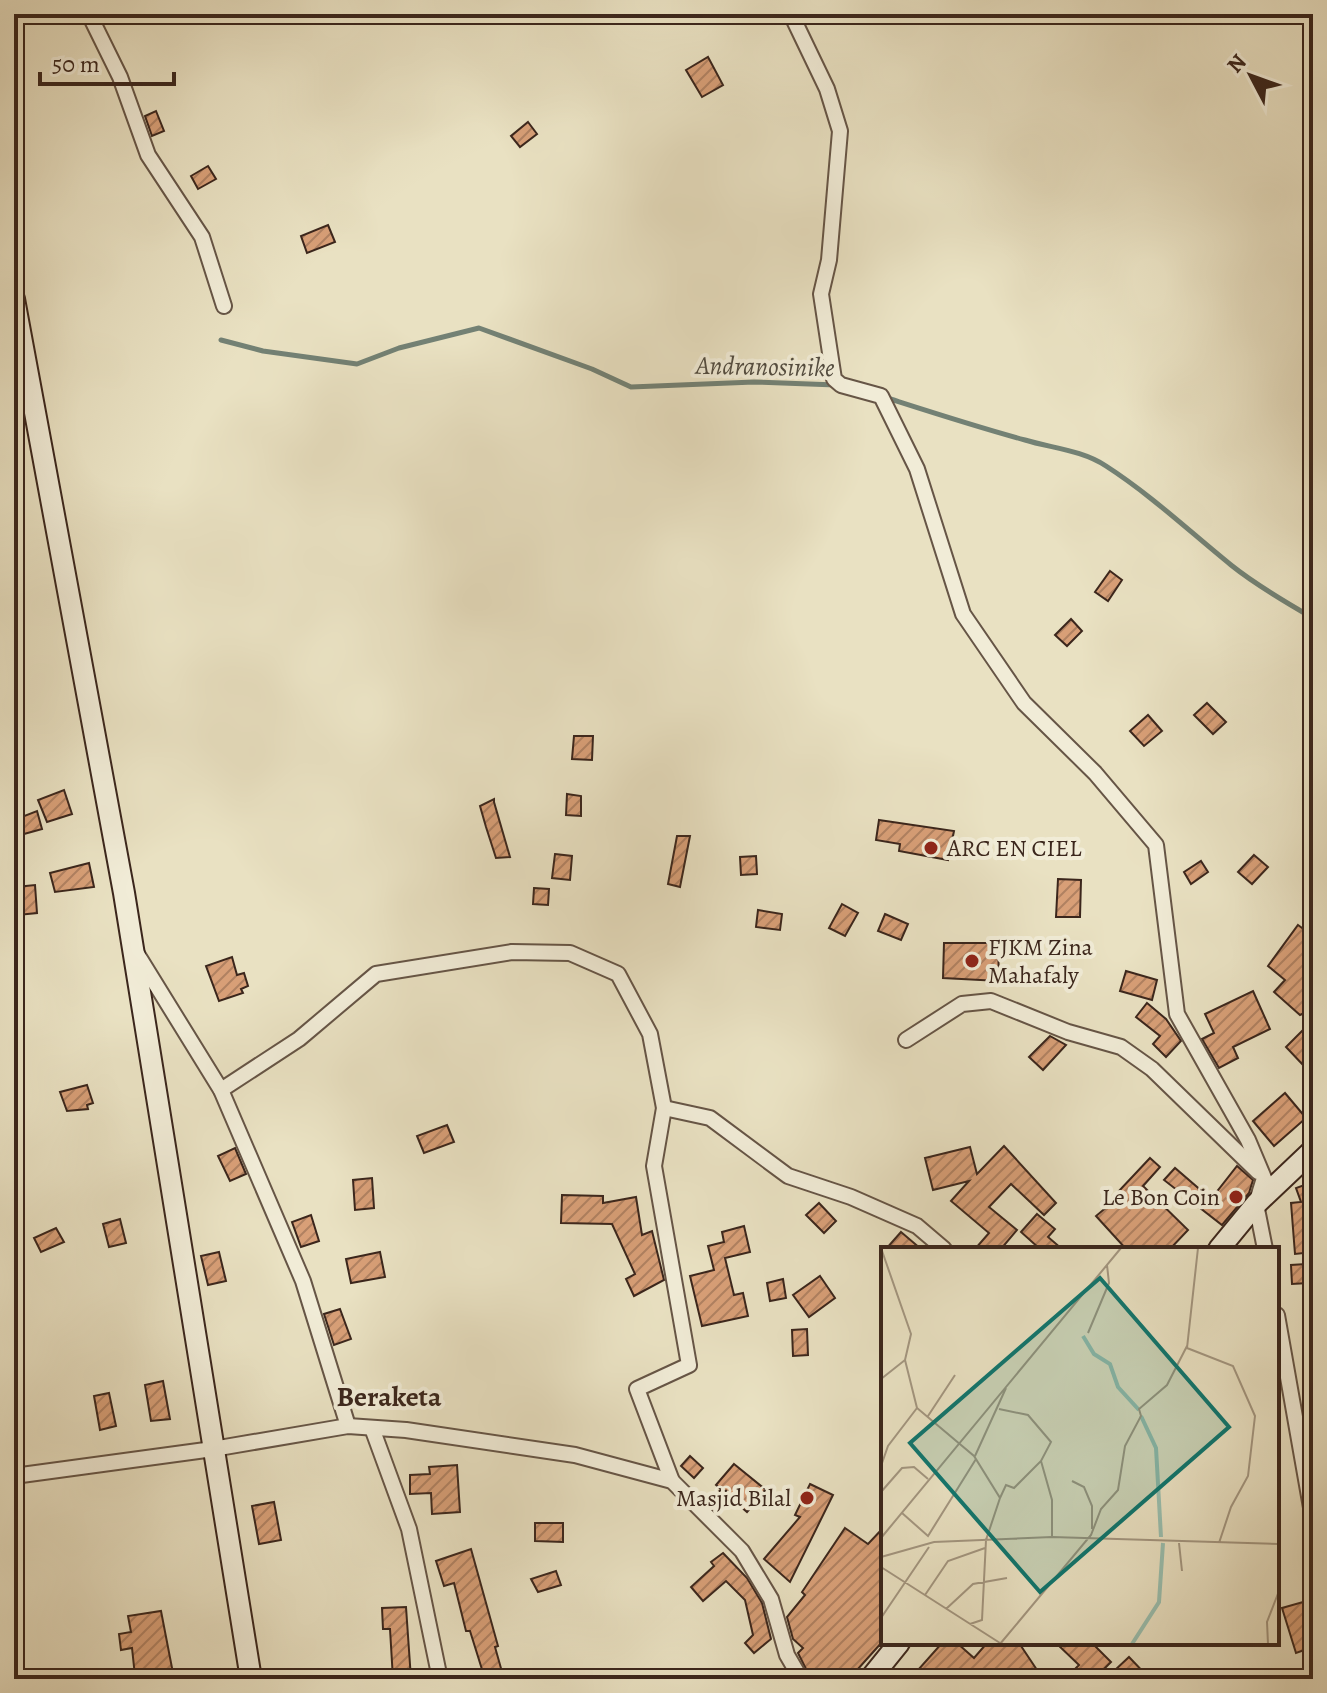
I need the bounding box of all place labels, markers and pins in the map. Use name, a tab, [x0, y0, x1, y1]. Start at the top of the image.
place label: ARC EN CIEL	[946, 832, 1082, 864]
marker: ARC EN CIEL	[922, 839, 940, 857]
place label: FJKM Zina Mahafaly	[988, 931, 1094, 991]
marker: FJKM Zina Mahafaly	[963, 952, 981, 970]
place label: Le Bon Coin	[1102, 1181, 1220, 1213]
marker: Le Bon Coin	[1227, 1188, 1245, 1206]
place label: Masjid Bilal	[676, 1482, 791, 1514]
marker: Masjid Bilal	[798, 1489, 816, 1507]

